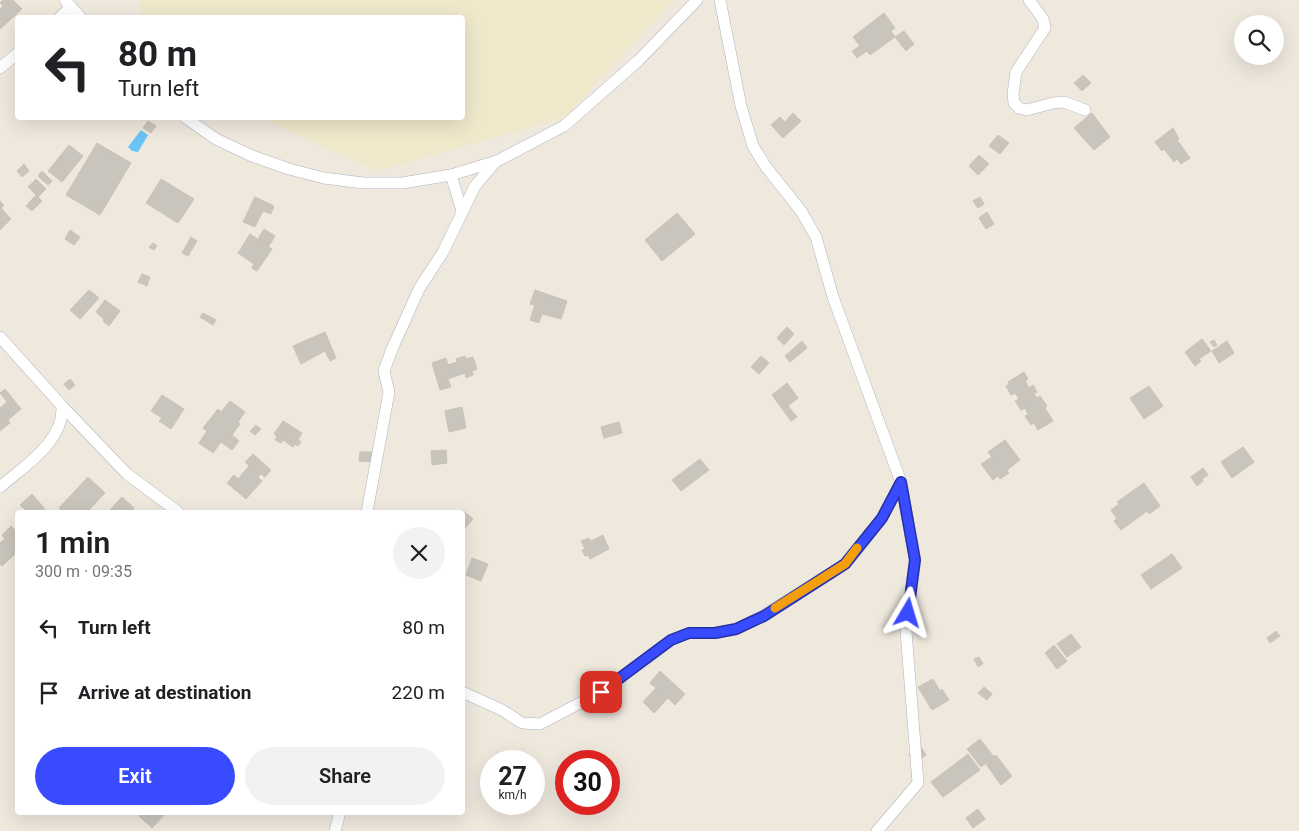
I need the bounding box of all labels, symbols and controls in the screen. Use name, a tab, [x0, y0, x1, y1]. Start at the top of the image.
map controls	[1234, 15, 1284, 65]
button: search	[1234, 15, 1284, 65]
text: 80 m	[118, 34, 197, 75]
icon: left	[35, 35, 100, 100]
text: Turn left	[118, 76, 199, 101]
text: 1 min	[35, 525, 110, 560]
button: close	[393, 527, 445, 579]
text: 300 m · 09:35	[35, 562, 132, 581]
position arrow	[881, 586, 933, 638]
icon: left	[35, 614, 63, 642]
text: Turn left	[78, 616, 151, 639]
text: 80 m	[402, 616, 445, 639]
pin	[580, 671, 622, 713]
icon: arrive	[587, 678, 615, 706]
icon: arrive	[35, 679, 63, 707]
text: Arrive at destination	[78, 681, 251, 704]
text: 220 m	[392, 681, 445, 704]
button: Exit	[35, 747, 235, 805]
button: Share	[245, 747, 445, 805]
speed limit sign: 30	[555, 750, 620, 815]
text: 27	[498, 762, 527, 791]
text: km/h	[498, 788, 527, 802]

